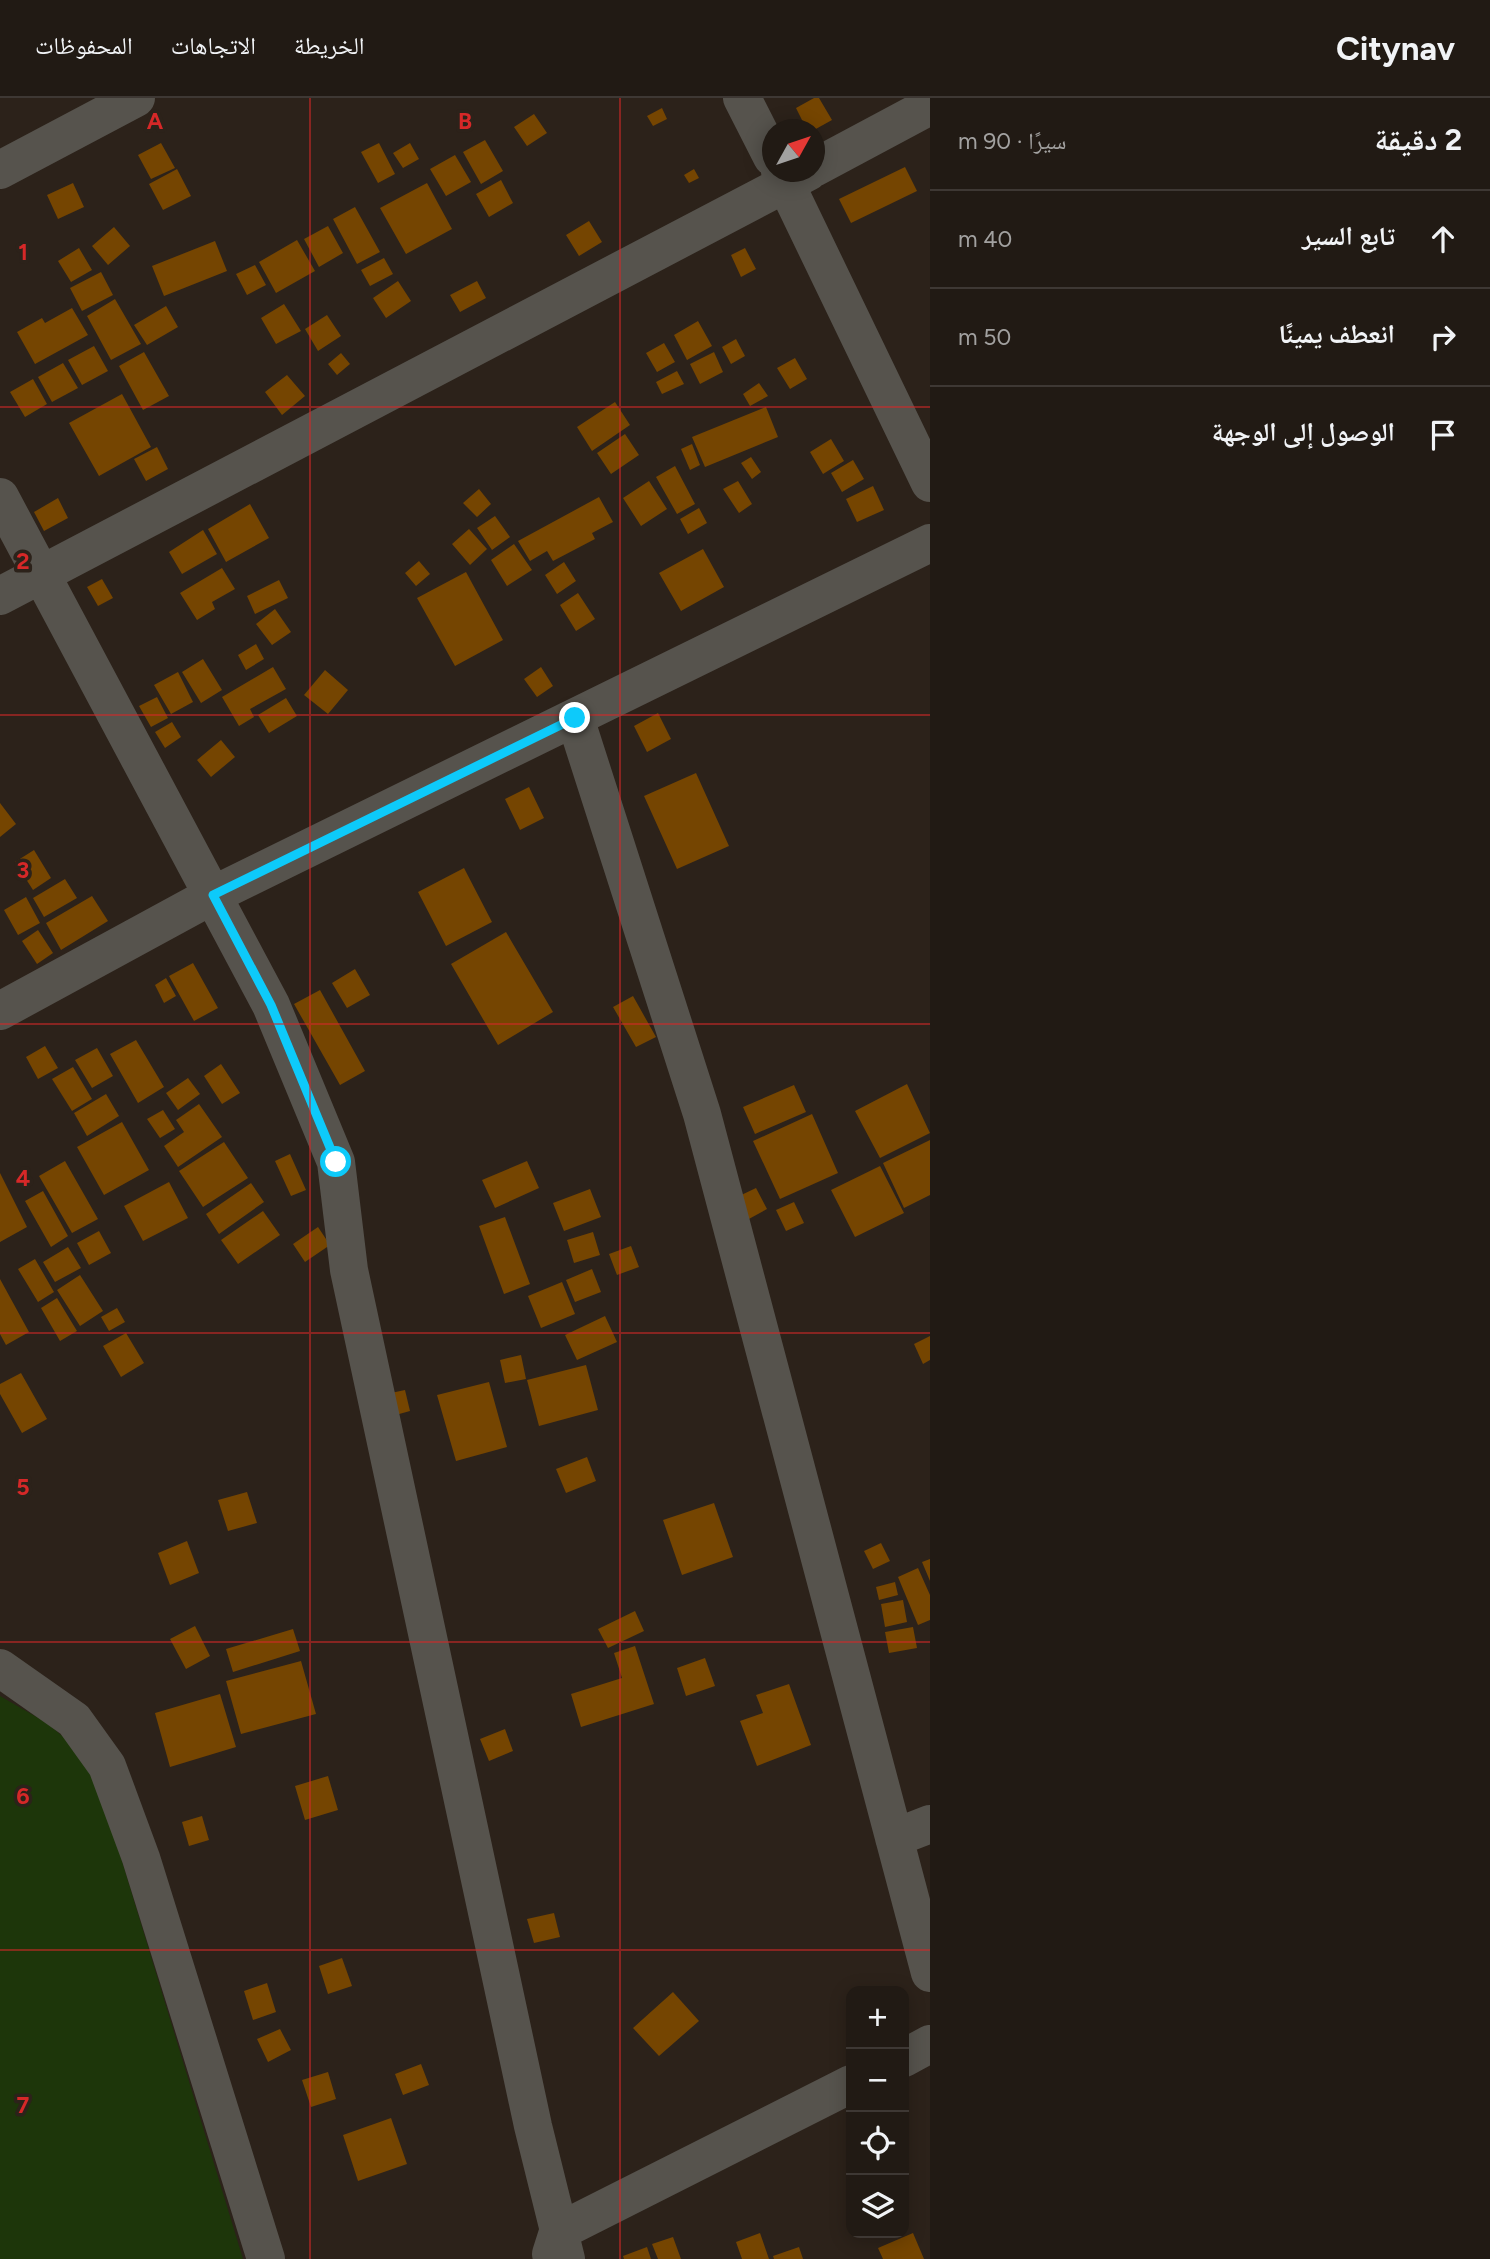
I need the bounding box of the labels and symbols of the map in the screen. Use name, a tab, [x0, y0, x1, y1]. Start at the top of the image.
text: A	[147, 107, 164, 135]
text: B	[458, 107, 472, 135]
north arrow	[762, 119, 825, 182]
text: 1	[18, 238, 28, 266]
text: 2	[16, 547, 30, 575]
route end	[559, 702, 590, 733]
text: 3	[17, 856, 29, 884]
route start	[320, 1146, 351, 1177]
text: 4	[16, 1164, 30, 1192]
text: 5	[16, 1473, 30, 1501]
text: 6	[16, 1782, 30, 1810]
text: 7	[17, 2091, 30, 2119]

